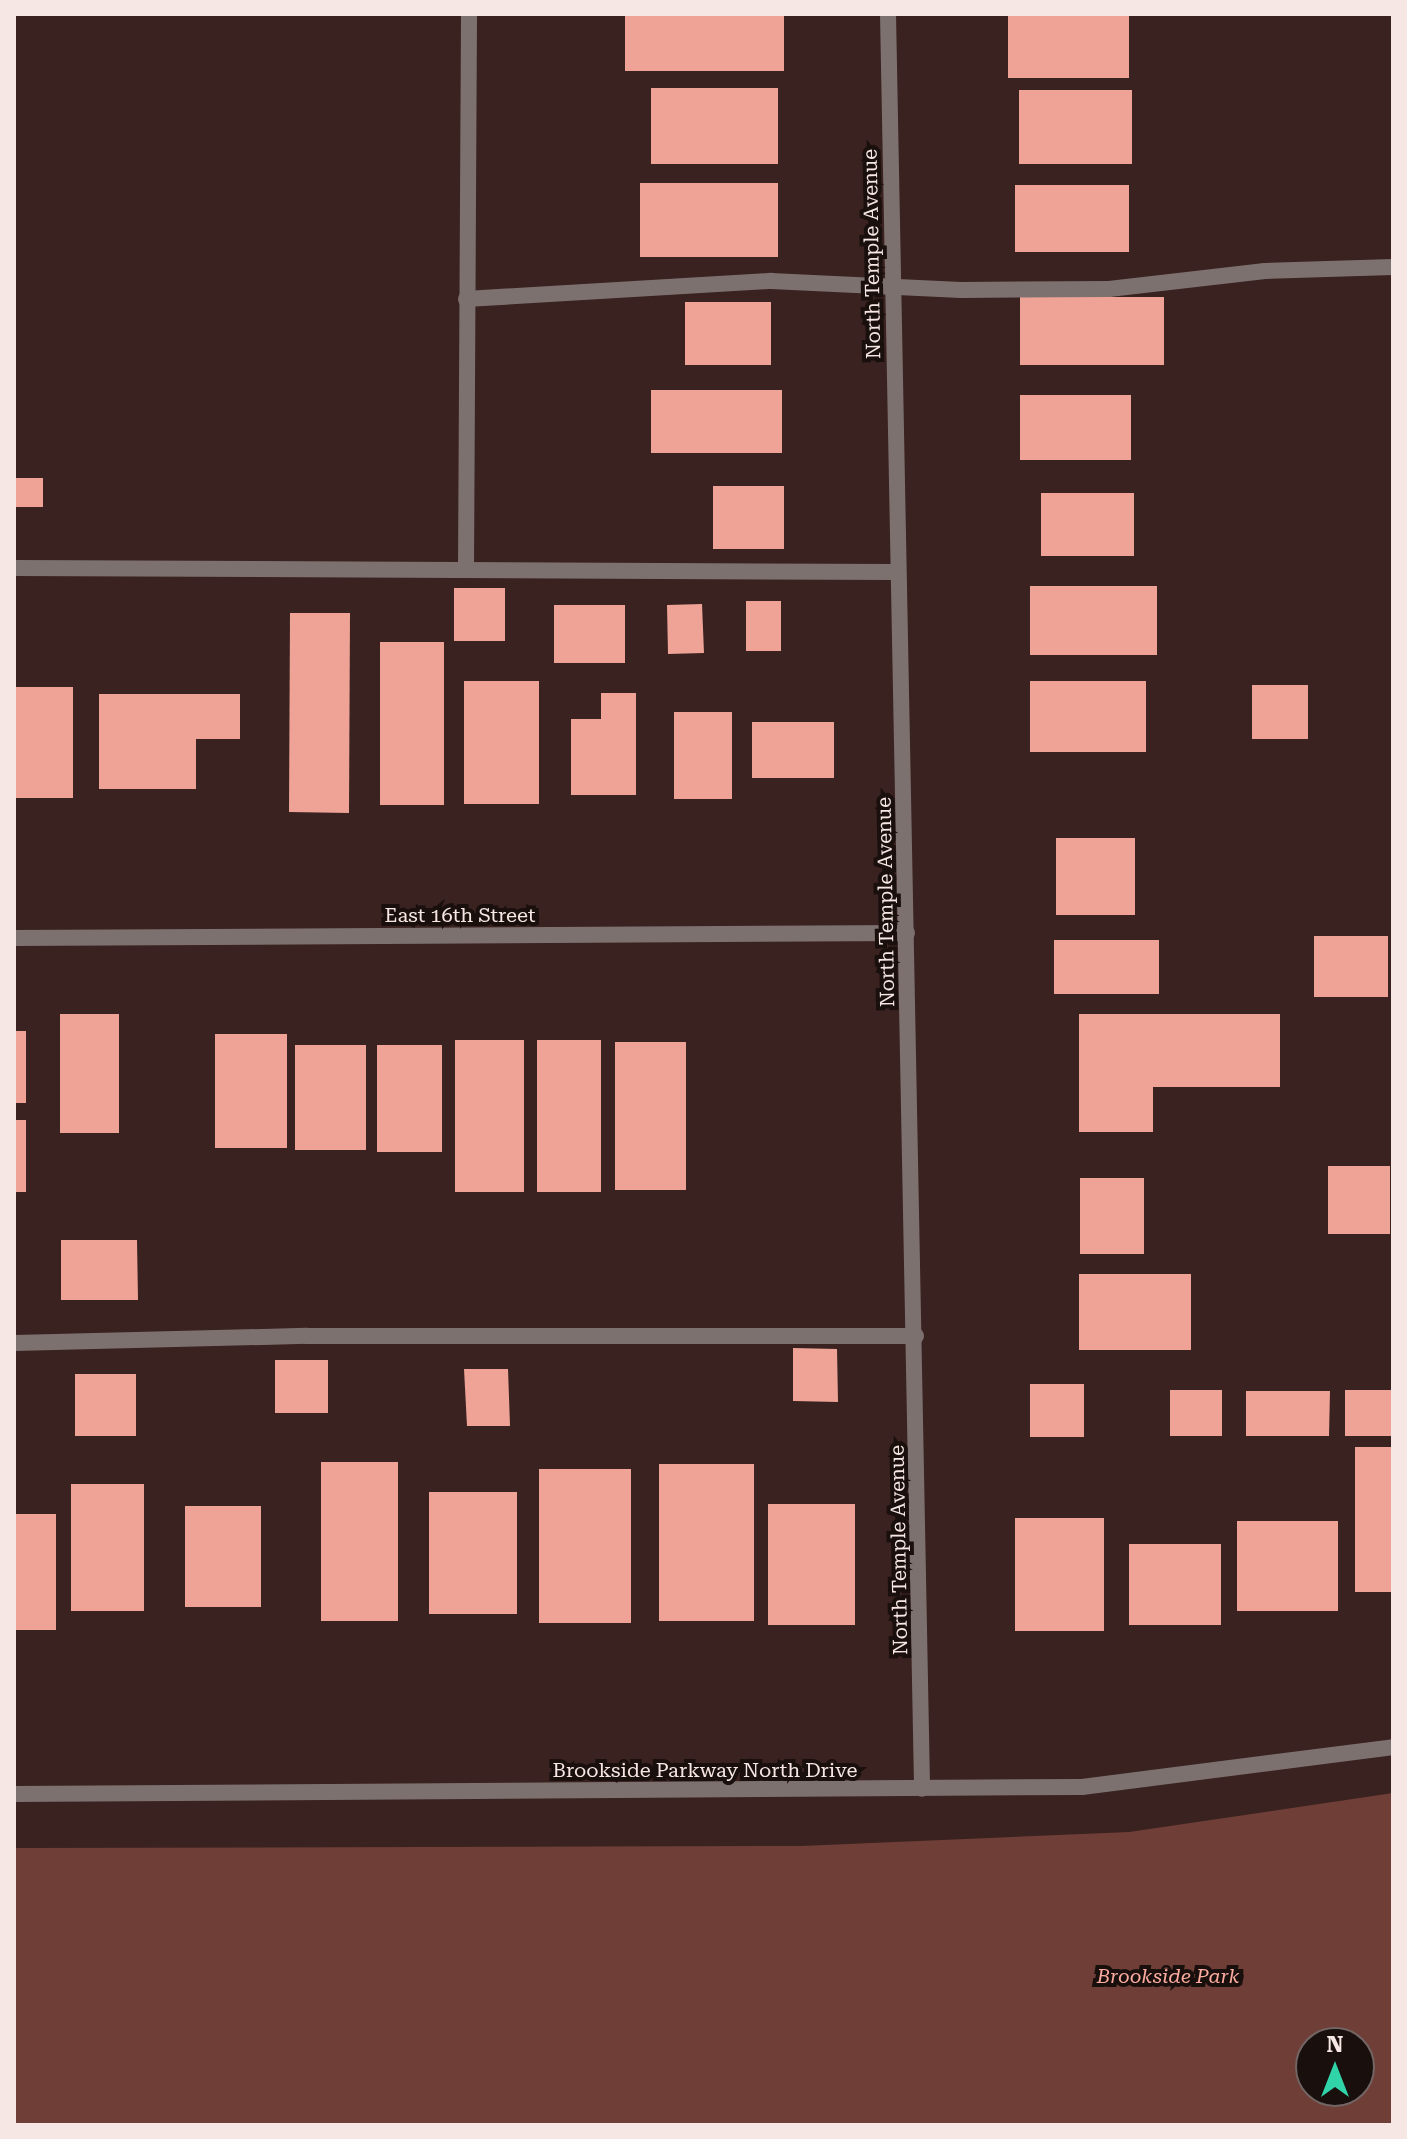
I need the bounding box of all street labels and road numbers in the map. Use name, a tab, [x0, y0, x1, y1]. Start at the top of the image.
street label: North Temple Avenue	[858, 149, 886, 359]
street label: North Temple Avenue	[872, 797, 900, 1007]
street label: East 16th Street	[385, 903, 535, 927]
street label: North Temple Avenue	[885, 1445, 913, 1655]
street label: Brookside Parkway North Drive	[553, 1758, 857, 1782]

